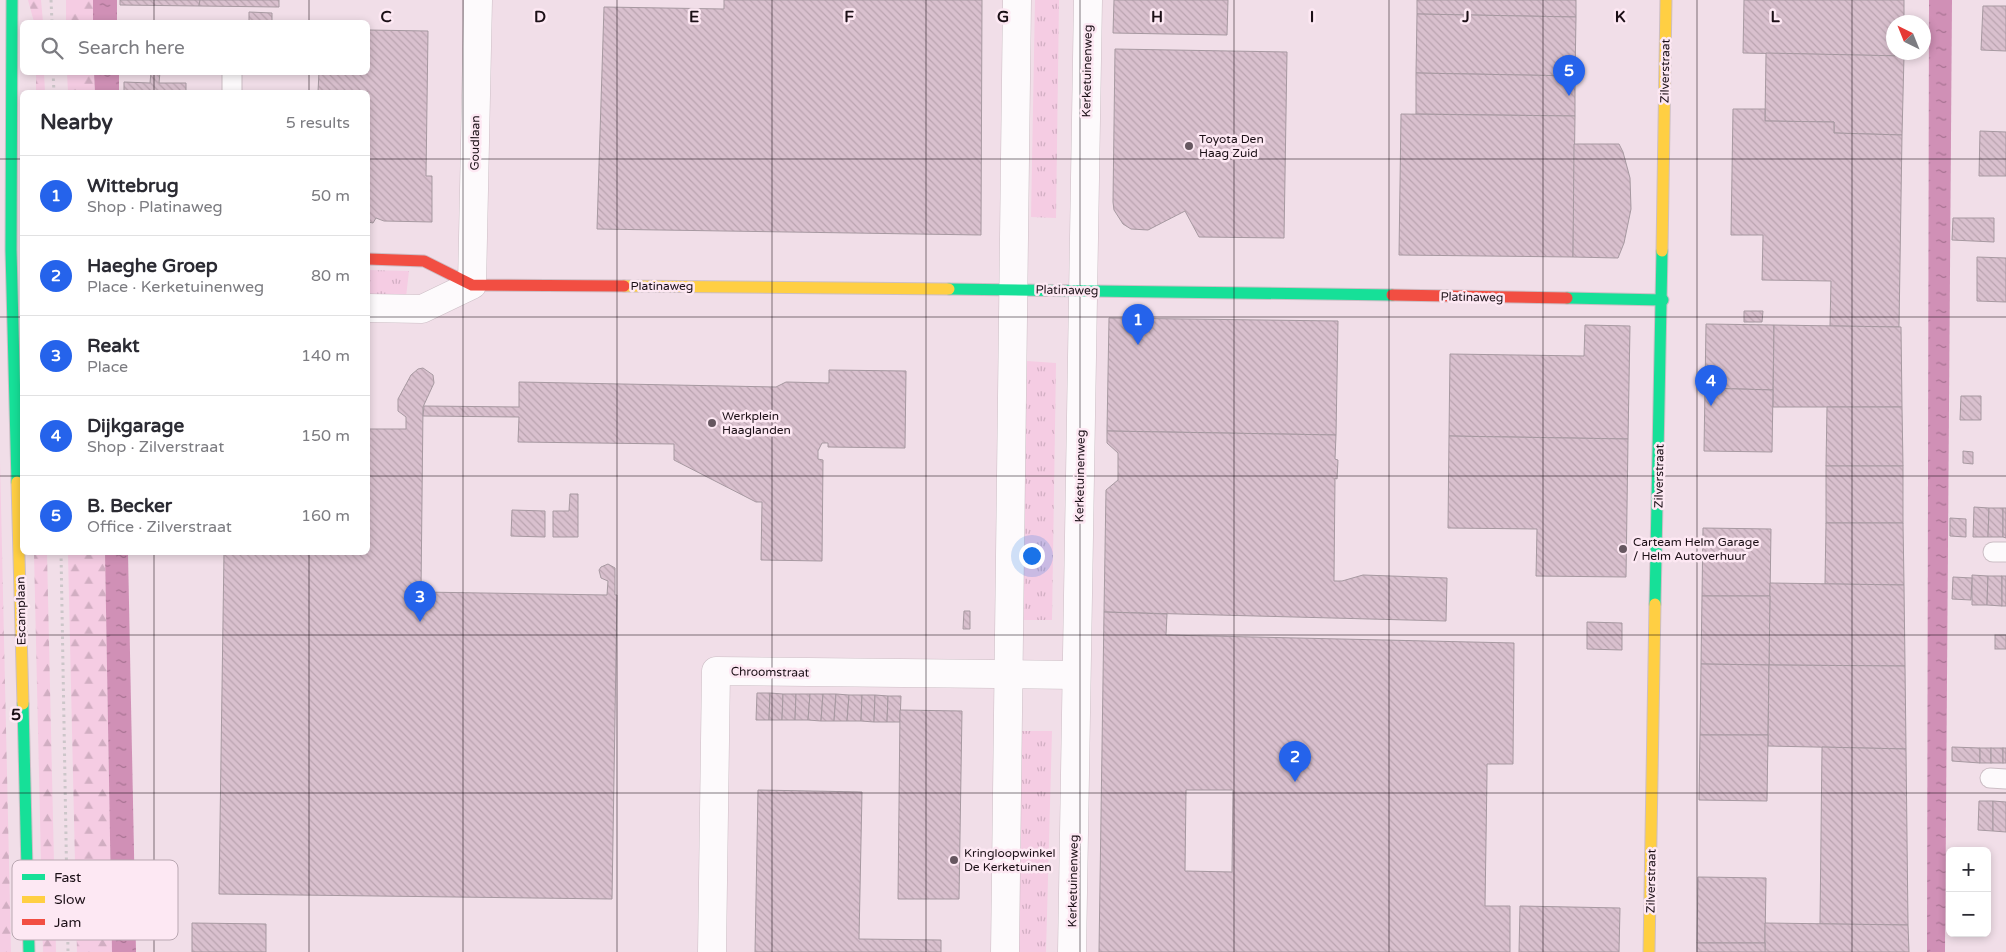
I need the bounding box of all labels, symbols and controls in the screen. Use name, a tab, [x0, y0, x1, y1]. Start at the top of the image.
text: C	[380, 7, 392, 27]
text: D	[534, 7, 546, 27]
text: E	[689, 7, 699, 27]
text: F	[844, 7, 854, 27]
text: G	[997, 7, 1009, 27]
text: H	[1151, 7, 1163, 27]
text: I	[1310, 7, 1314, 27]
text: J	[1461, 7, 1470, 27]
text: K	[1615, 7, 1626, 27]
text: L	[1770, 7, 1780, 27]
north arrow	[1886, 15, 1931, 60]
search box	[20, 20, 370, 75]
street label: Kerketuinenweg	[1079, 25, 1095, 117]
icon: search	[38, 34, 66, 62]
text: Search here	[78, 37, 185, 59]
street label: Zilverstraat	[1657, 38, 1673, 103]
pin: 5	[1553, 55, 1585, 96]
text: Nearby	[40, 110, 113, 135]
text: 5 results	[286, 113, 350, 133]
street label: Goudlaan	[468, 115, 482, 171]
place label: Toyota Den Haag Zuid	[1199, 132, 1264, 160]
marker: Toyota Den Haag Zuid	[1183, 140, 1195, 152]
text: Wittebrug	[87, 175, 179, 197]
text: 1	[51, 186, 61, 206]
text: 50 m	[311, 186, 350, 206]
text: Shop · Platinaweg	[87, 197, 223, 217]
text: Haeghe Groep	[87, 255, 218, 277]
text: 2	[51, 266, 61, 286]
text: 80 m	[311, 266, 350, 286]
text: Place · Kerketuinenweg	[87, 277, 264, 297]
street label: Platinaweg	[631, 279, 693, 293]
street label: Platinaweg	[1035, 282, 1099, 298]
street label: Platinaweg	[1440, 289, 1504, 305]
pin: 1	[1122, 304, 1154, 345]
text: Reakt	[87, 335, 140, 357]
text: 3	[51, 346, 61, 366]
text: 140 m	[301, 346, 350, 366]
text: Place	[87, 357, 128, 377]
pin: 4	[1695, 365, 1727, 406]
place label: Werkplein Haaglanden	[722, 409, 791, 437]
text: Dijkgarage	[87, 415, 184, 437]
marker: Werkplein Haaglanden	[706, 417, 718, 429]
text: 4	[51, 426, 61, 446]
text: 150 m	[301, 426, 350, 446]
street label: Kerketuinenweg	[1072, 430, 1088, 522]
text: Shop · Zilverstraat	[87, 437, 224, 457]
street label: Zilverstraat	[1651, 443, 1667, 508]
text: B. Becker	[87, 495, 172, 517]
text: 5	[51, 506, 61, 526]
text: 160 m	[301, 506, 350, 526]
text: Office · Zilverstraat	[87, 517, 232, 537]
place label: Carteam Helm Garage / Helm Autoverhuur	[1633, 535, 1759, 563]
your location	[1019, 543, 1045, 569]
marker: Carteam Helm Garage / Helm Autoverhuur	[1617, 543, 1629, 555]
street label: Escamplaan	[13, 576, 29, 646]
pin: 3	[404, 581, 436, 622]
street label: Chroomstraat	[731, 664, 810, 680]
text: 5	[11, 705, 21, 725]
pin: 2	[1279, 741, 1311, 782]
street label: Kerketuinenweg	[1065, 835, 1081, 927]
place label: Kringloopwinkel De Kerketuinen	[964, 846, 1056, 874]
map controls	[1946, 847, 1991, 937]
button: +	[1946, 847, 1991, 892]
street label: Zilverstraat	[1643, 848, 1659, 913]
marker: Kringloopwinkel De Kerketuinen	[948, 854, 960, 866]
legend	[12, 860, 178, 940]
text: Fast	[54, 869, 82, 886]
text: Slow	[54, 891, 86, 908]
button: −	[1946, 892, 1991, 937]
text: Jam	[54, 914, 81, 931]

